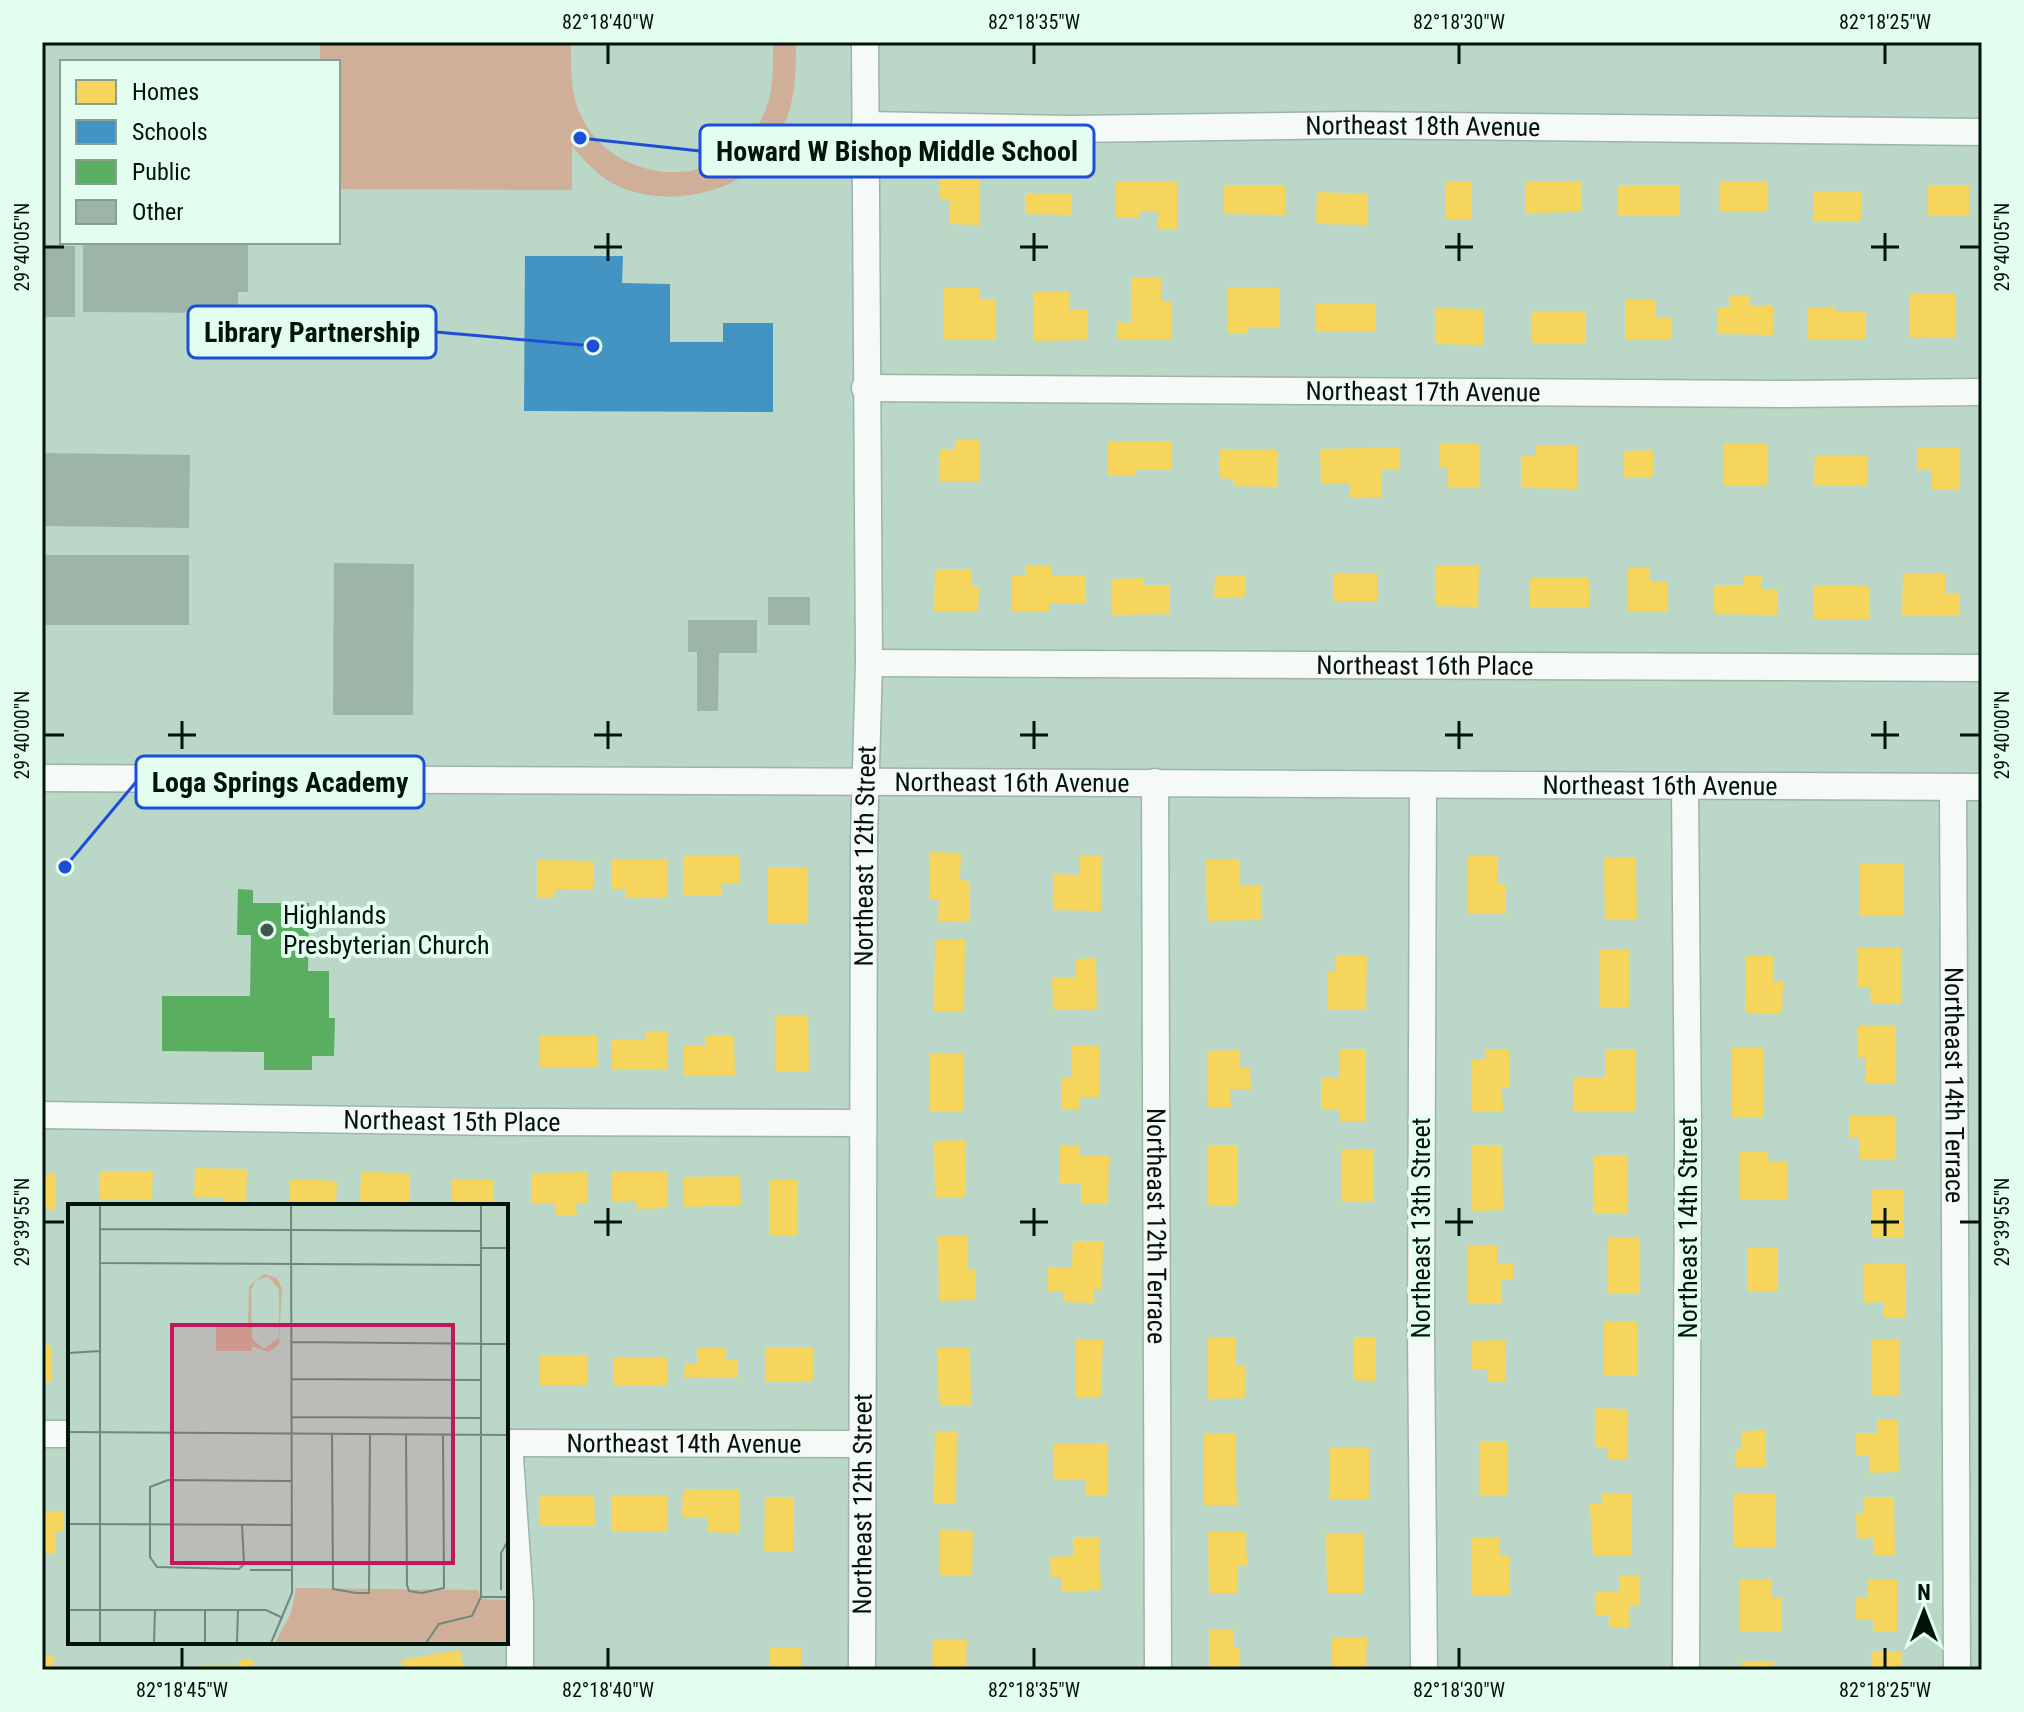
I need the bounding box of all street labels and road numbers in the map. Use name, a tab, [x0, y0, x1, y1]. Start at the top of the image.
street label: Northeast 18th Avenue	[1305, 110, 1541, 142]
street label: Northeast 17th Avenue	[1305, 376, 1541, 407]
street label: Northeast 16th Place	[1316, 650, 1534, 681]
street label: Northeast 12th Street	[849, 745, 882, 967]
street label: Northeast 16th Avenue	[894, 767, 1130, 798]
street label: Northeast 16th Avenue	[1542, 770, 1778, 801]
street label: Northeast 14th Terrace	[1939, 967, 1970, 1203]
street label: Northeast 15th Place	[343, 1105, 561, 1137]
street label: Northeast 12th Terrace	[1141, 1108, 1172, 1344]
street label: Northeast 13th Street	[1406, 1118, 1436, 1338]
street label: Northeast 14th Street	[1673, 1118, 1703, 1338]
street label: Northeast 12th Street	[847, 1393, 878, 1615]
street label: Northeast 14th Avenue	[566, 1428, 802, 1459]

